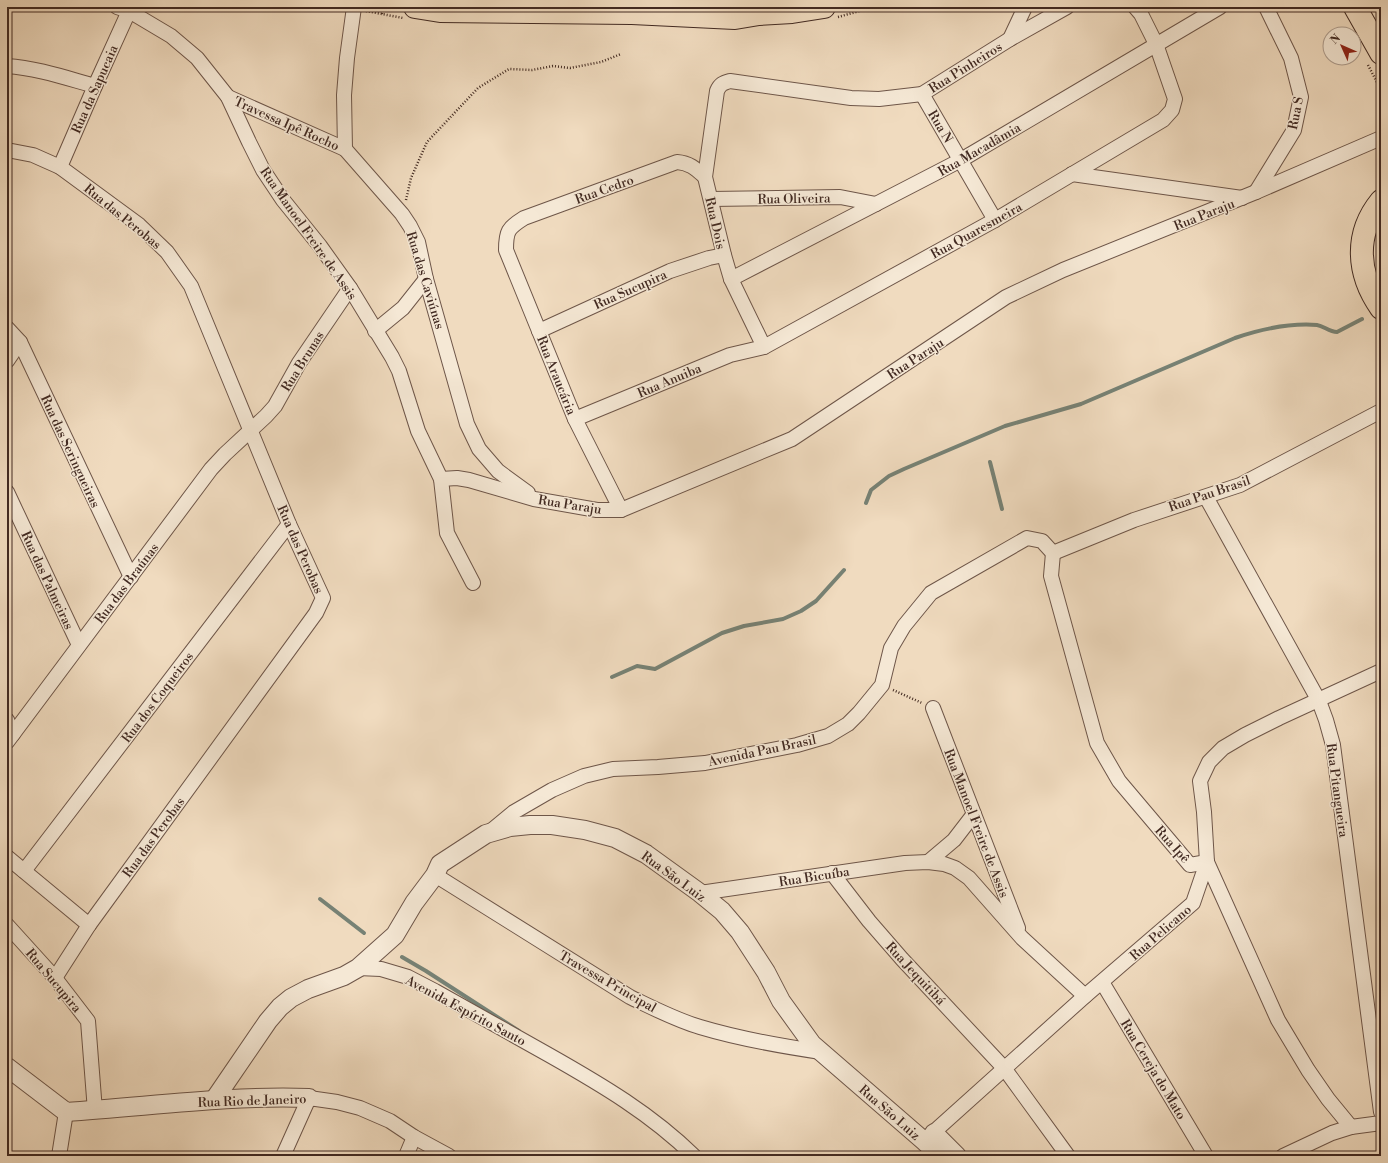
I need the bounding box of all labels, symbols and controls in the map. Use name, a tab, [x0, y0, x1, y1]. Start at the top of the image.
north arrow	[1322, 26, 1362, 66]
text: N	[1328, 31, 1344, 48]
street label: Rua Pinheiros	[926, 39, 1005, 97]
street label: Rua da Sapucaia	[68, 42, 122, 136]
street label: Travessa Ipê Rocho	[231, 94, 342, 154]
street label: Rua S	[1285, 95, 1307, 131]
street label: Rua N	[924, 107, 956, 146]
street label: Rua Macadâmia	[935, 119, 1024, 180]
street label: Rua Manoel Freire de Assis	[256, 164, 360, 303]
street label: Rua Cedro	[573, 172, 636, 208]
street label: Rua das Perobas	[80, 181, 165, 253]
street label: Rua Oliveira	[757, 190, 831, 208]
street label: Rua Paraju	[1172, 195, 1238, 234]
street label: Rua Dois	[701, 196, 729, 251]
street label: Rua Quaresmeira	[928, 199, 1025, 263]
street label: Rua das Caviúnas	[403, 229, 448, 331]
street label: Rua Sucupira	[591, 266, 670, 313]
street label: Rua Brunas	[278, 328, 328, 395]
street label: Rua Araucária	[533, 333, 579, 418]
street label: Rua Paraju	[884, 334, 947, 383]
street label: Rua Anuiba	[635, 360, 704, 402]
street label: Rua das Seringueiras	[37, 392, 103, 511]
street label: Rua Pau Brasil	[1166, 472, 1253, 515]
street label: Rua Paraju	[537, 492, 603, 518]
street label: Rua das Perobas	[273, 503, 327, 596]
street label: Rua das Palmeiras	[17, 529, 77, 632]
street label: Rua das Braúnas	[91, 540, 162, 627]
street label: Rua dos Coqueiros	[118, 649, 197, 746]
street label: Avenida Pau Brasil	[706, 732, 818, 770]
street label: Rua Pitangueira	[1322, 742, 1352, 839]
street label: Rua Manoel Freire de Assis	[940, 747, 1012, 900]
street label: Rua das Perobas	[119, 794, 188, 881]
street label: Rua Ipê	[1151, 823, 1193, 867]
street label: Rua São Luiz	[638, 848, 709, 906]
street label: Rua Bicuíba	[778, 863, 851, 890]
street label: Rua Pelicano	[1126, 902, 1195, 964]
street label: Rua Jequitibá	[882, 939, 949, 1009]
street label: Rua Sucupira	[22, 945, 85, 1016]
street label: Travessa Principal	[556, 948, 659, 1016]
street label: Avenida Espírito Santo	[402, 972, 529, 1049]
street label: Rua Cereja do Mato	[1117, 1017, 1189, 1122]
street label: Rua São Luiz	[855, 1082, 923, 1144]
street label: Rua Rio de Janeiro	[197, 1091, 307, 1111]

